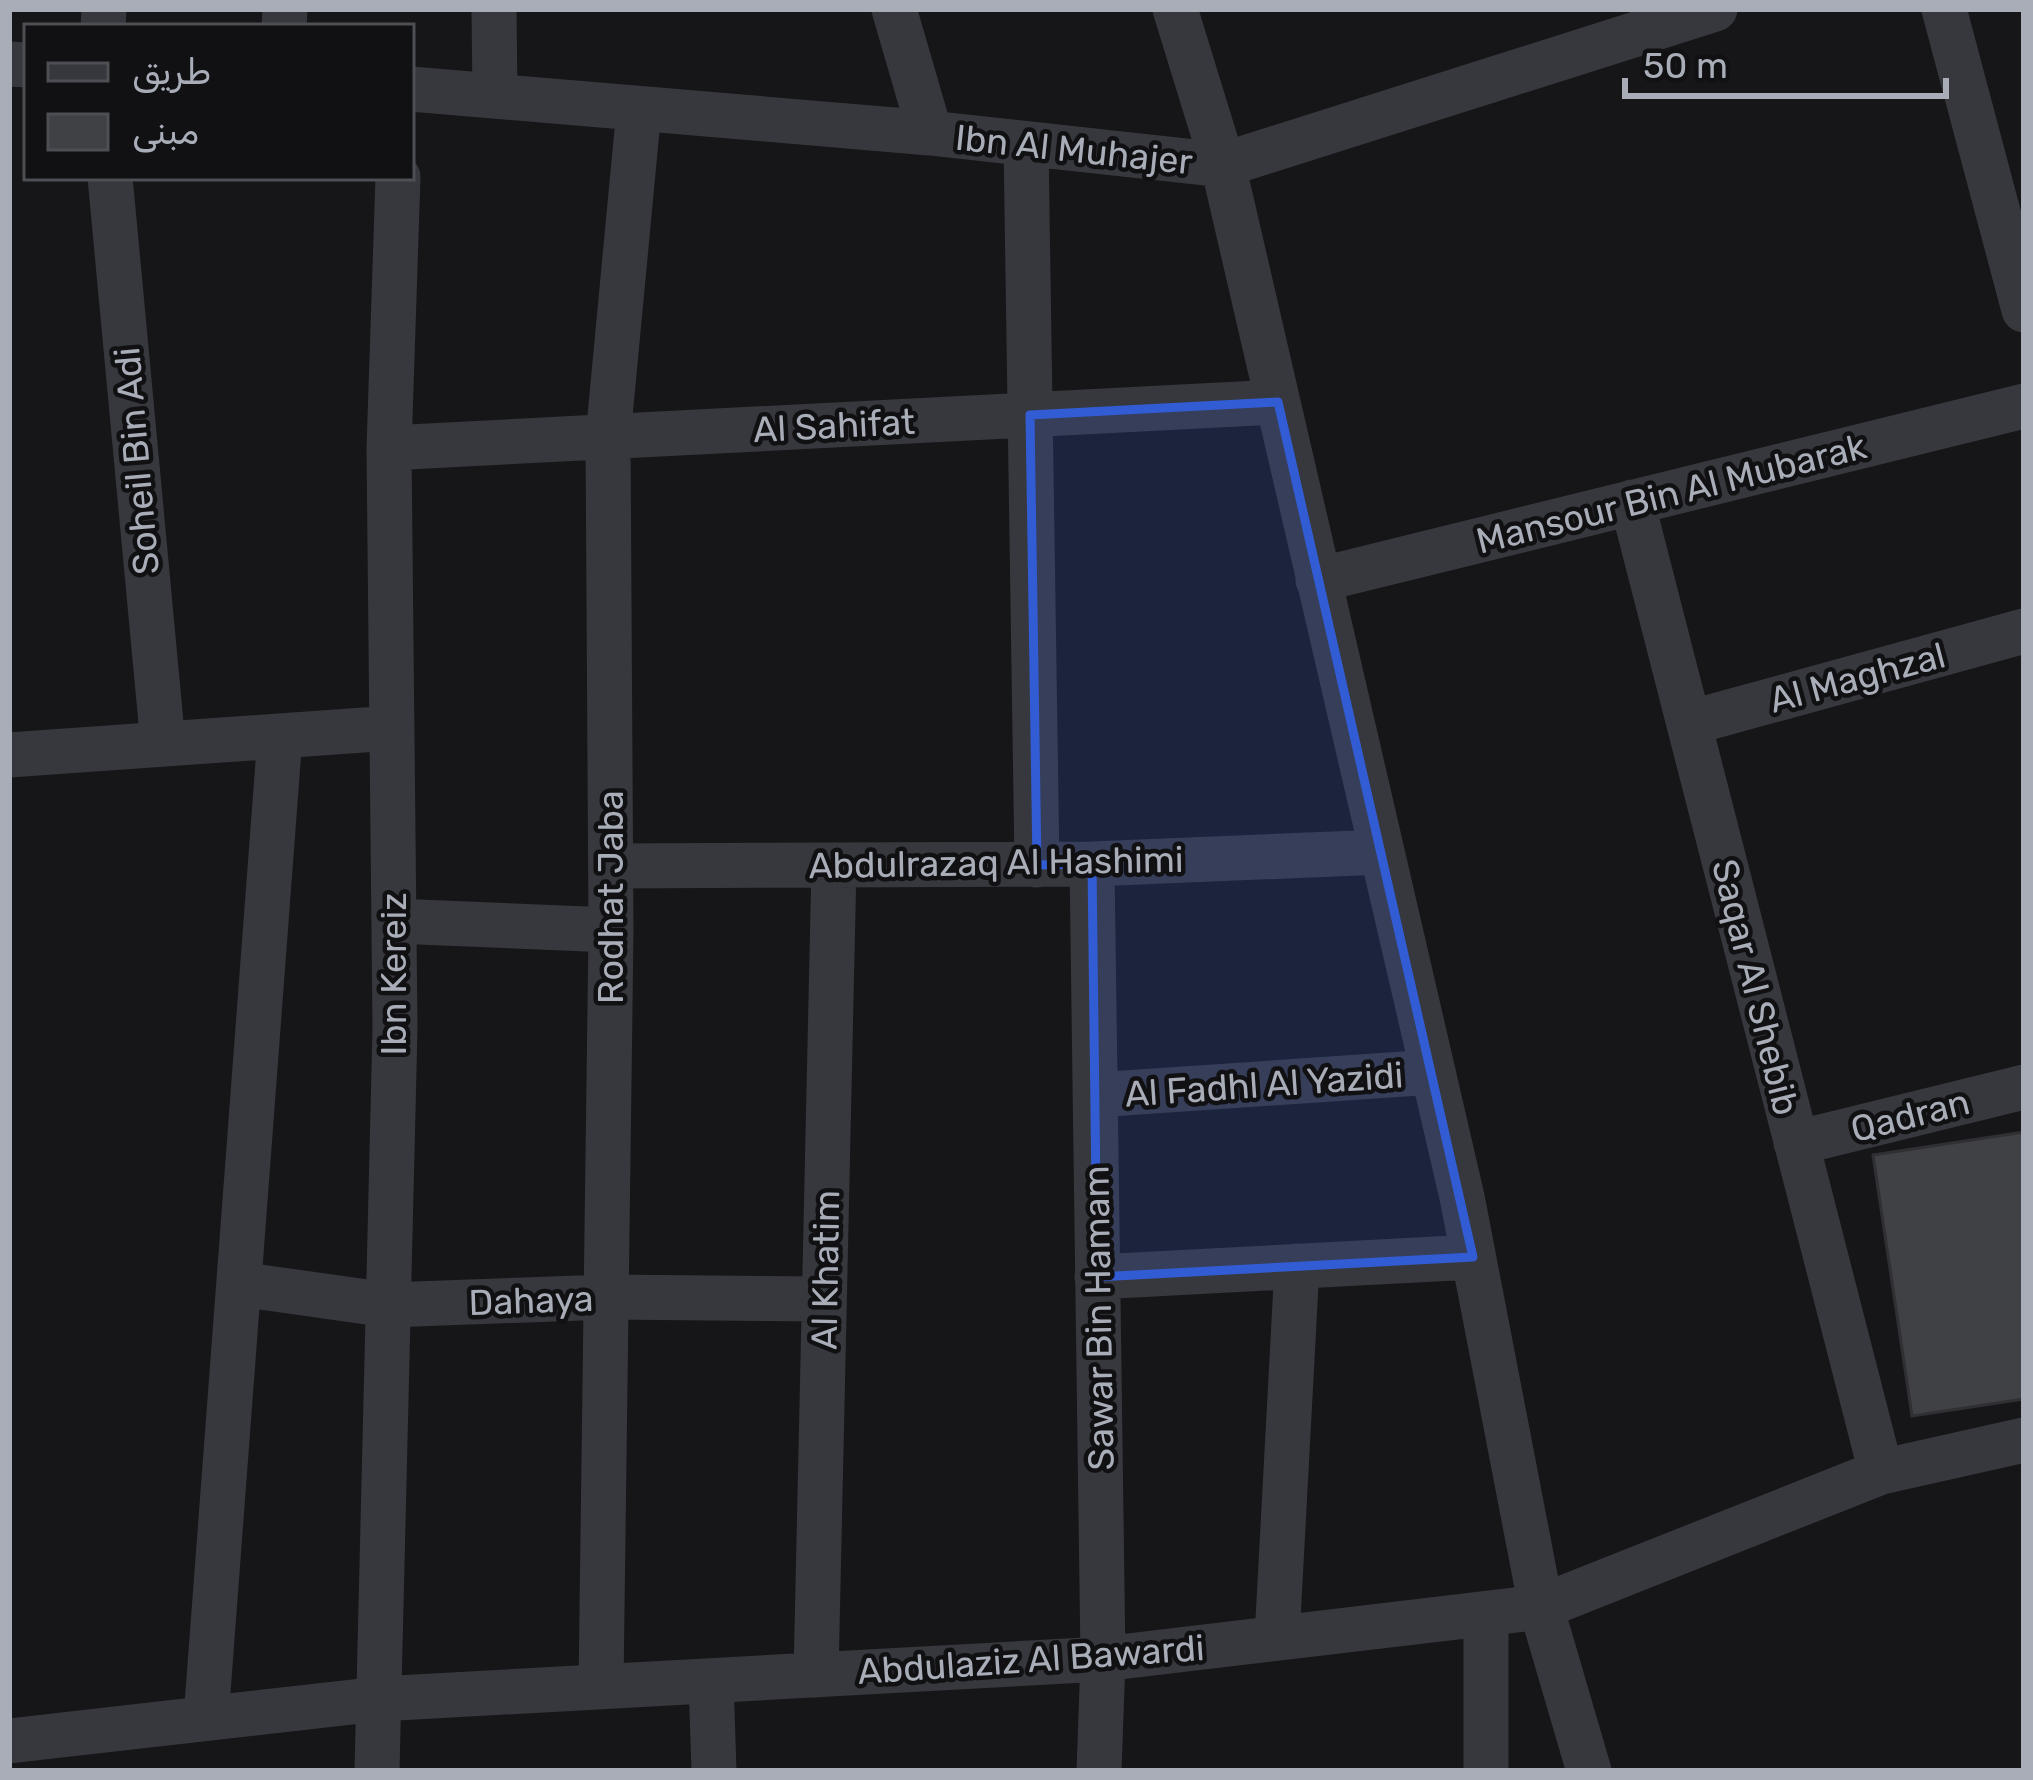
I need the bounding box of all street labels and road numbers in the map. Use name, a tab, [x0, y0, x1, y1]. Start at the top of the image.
street label: Ibn Al Muhajer	[953, 116, 1195, 183]
street label: Soheil Bin Adi	[105, 346, 168, 576]
street label: Al Sahifat	[752, 400, 916, 451]
street label: Mansour Bin Al Mubarak	[1472, 424, 1871, 563]
street label: Al Maghzal	[1764, 633, 1950, 722]
street label: Rodhat Jaba	[589, 790, 632, 1004]
street label: Abdulrazaq Al Hashimi	[808, 838, 1184, 887]
street label: Saqar Al Shebib	[1703, 855, 1808, 1119]
street label: Ibn Kereiz	[372, 892, 415, 1056]
street label: Al Fadhl Al Yazidi	[1123, 1053, 1405, 1116]
street label: Qadran	[1846, 1080, 1974, 1151]
street label: Sawar Bin Hamam	[1074, 1165, 1123, 1471]
street label: Al Khatim	[803, 1190, 848, 1350]
street label: Dahaya	[468, 1277, 594, 1324]
street label: Abdulaziz Al Bawardi	[856, 1626, 1206, 1693]

